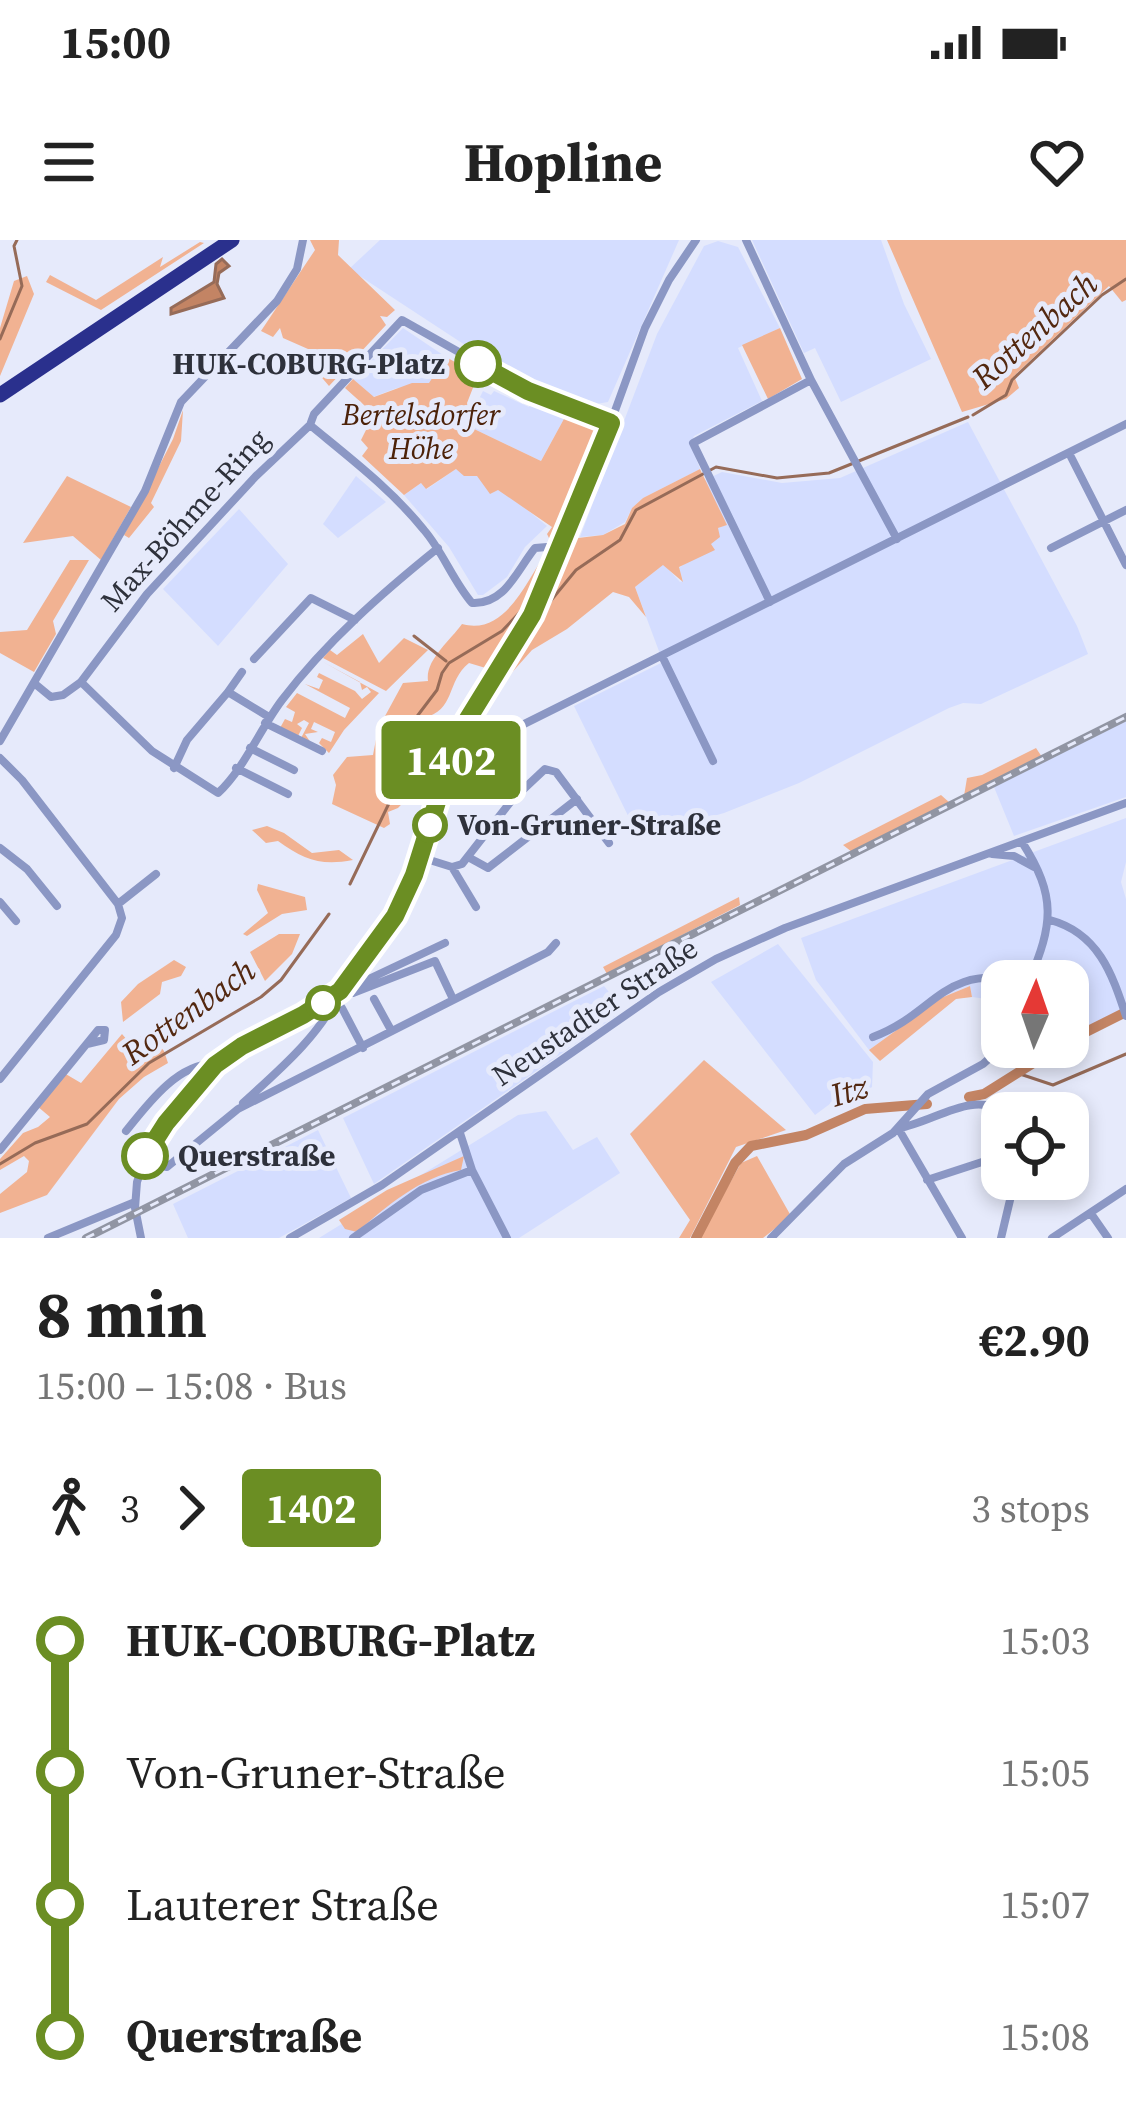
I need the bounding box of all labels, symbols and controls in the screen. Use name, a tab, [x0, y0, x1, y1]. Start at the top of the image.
text: 15:00	[60, 11, 171, 73]
text: Hopline	[464, 125, 662, 199]
icon: menu	[36, 129, 102, 195]
icon: heart	[1024, 129, 1090, 195]
water label: Rottenbach	[961, 262, 1107, 400]
marker: HUK-COBURG-Platz	[456, 342, 500, 386]
place label: HUK-COBURG-Platz	[172, 343, 445, 384]
park label: Bertelsdorfer Höhe	[341, 394, 501, 469]
street label: Max-Böhme-Ring	[91, 419, 278, 620]
line badge: 1402	[367, 721, 535, 799]
text: 1402	[405, 731, 497, 789]
place label: Von-Gruner-Straße	[457, 804, 721, 845]
marker: Von-Gruner-Straße	[414, 809, 446, 841]
street label: Neustadter Straße	[484, 928, 706, 1096]
water label: Rottenbach	[112, 948, 264, 1076]
north arrow	[981, 960, 1089, 1068]
map controls	[981, 960, 1089, 1200]
unlabelled marker	[307, 987, 339, 1019]
water label: Itz	[824, 1063, 874, 1118]
button: locate	[981, 1092, 1089, 1200]
marker: Querstraße	[123, 1134, 167, 1178]
place label: Querstraße	[178, 1135, 335, 1176]
text: 8 min	[36, 1269, 207, 1359]
text: €2.90	[979, 1309, 1090, 1371]
text: 15:00 – 15:08 · Bus	[36, 1359, 347, 1412]
icon: walk	[36, 1475, 102, 1541]
icon: forward	[158, 1475, 224, 1541]
text: 1402	[266, 1479, 357, 1537]
text: 3	[120, 1482, 140, 1535]
text: 3 stops	[971, 1482, 1090, 1535]
text: HUK-COBURG-Platz	[126, 1609, 535, 1671]
text: 15:03	[1000, 1614, 1090, 1667]
text: Von-Gruner-Straße	[126, 1741, 506, 1803]
text: 15:05	[1000, 1746, 1090, 1799]
text: Lauterer Straße	[126, 1873, 439, 1935]
text: 15:07	[1000, 1878, 1090, 1931]
text: Querstraße	[126, 2005, 362, 2067]
text: 15:08	[1000, 2010, 1090, 2063]

